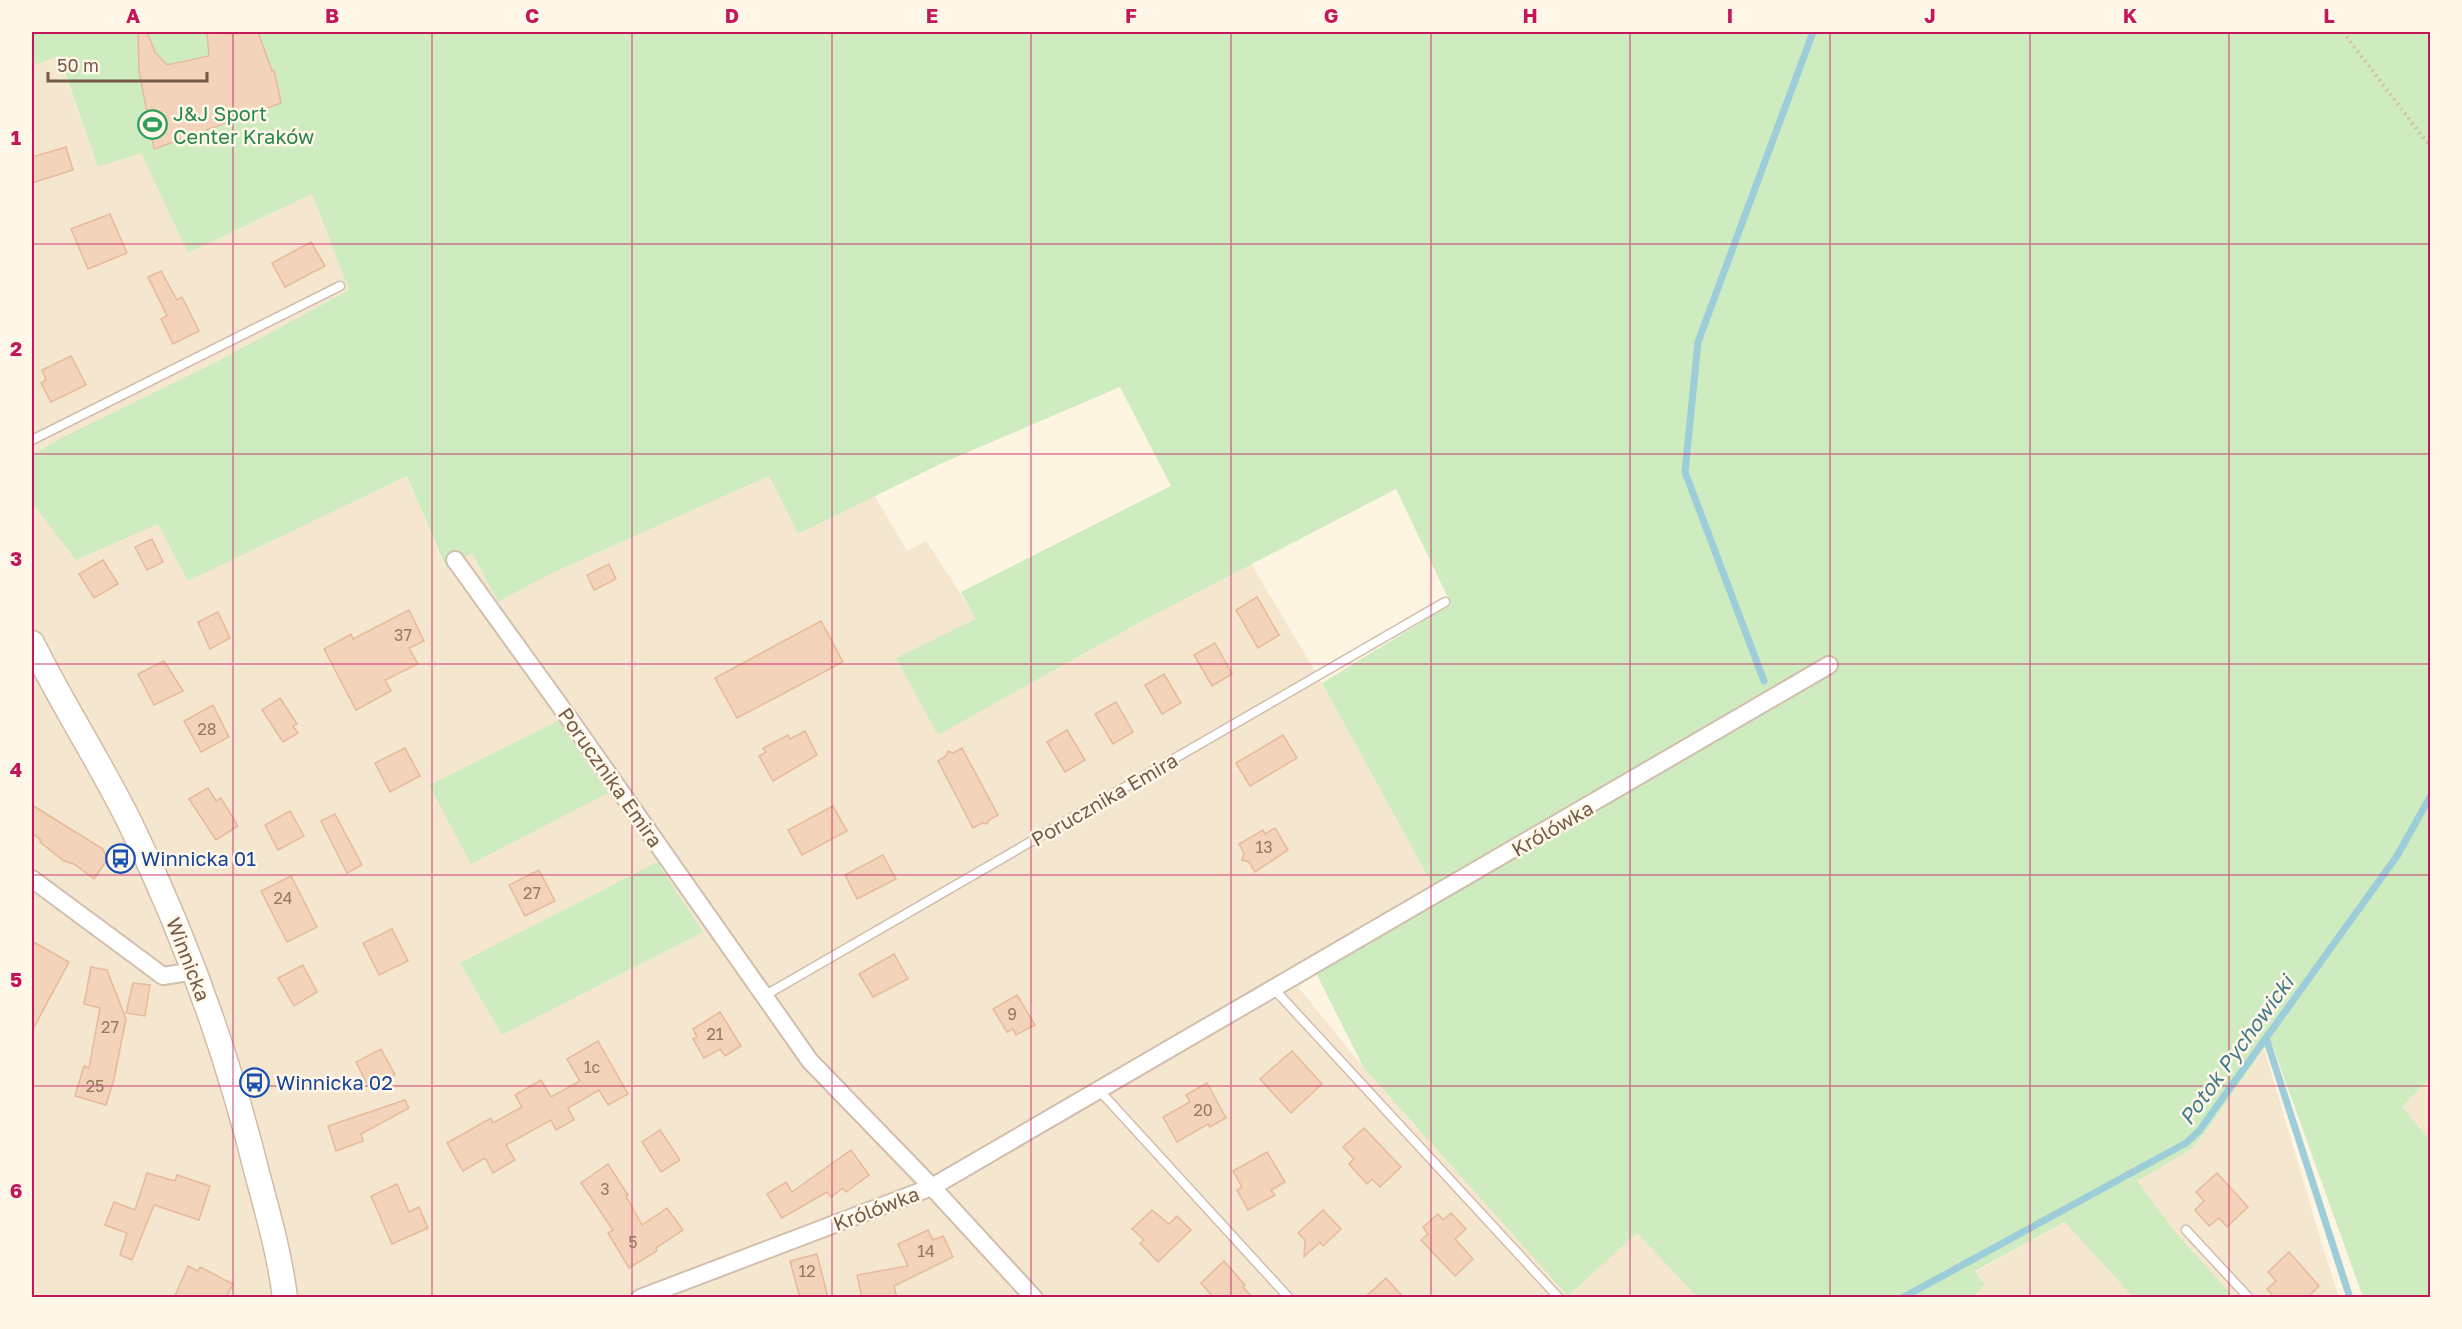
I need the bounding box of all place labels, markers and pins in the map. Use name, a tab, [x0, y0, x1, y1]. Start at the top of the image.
place label: J&J Sport Center Kraków	[173, 101, 314, 148]
sports icon: J&J Sport Center Kraków	[136, 109, 168, 141]
bus stop icon: Winnicka 01	[104, 842, 136, 874]
place label: Winnicka 01	[141, 846, 256, 870]
bus stop icon: Winnicka 02	[239, 1066, 271, 1098]
place label: Winnicka 02	[276, 1070, 393, 1094]

